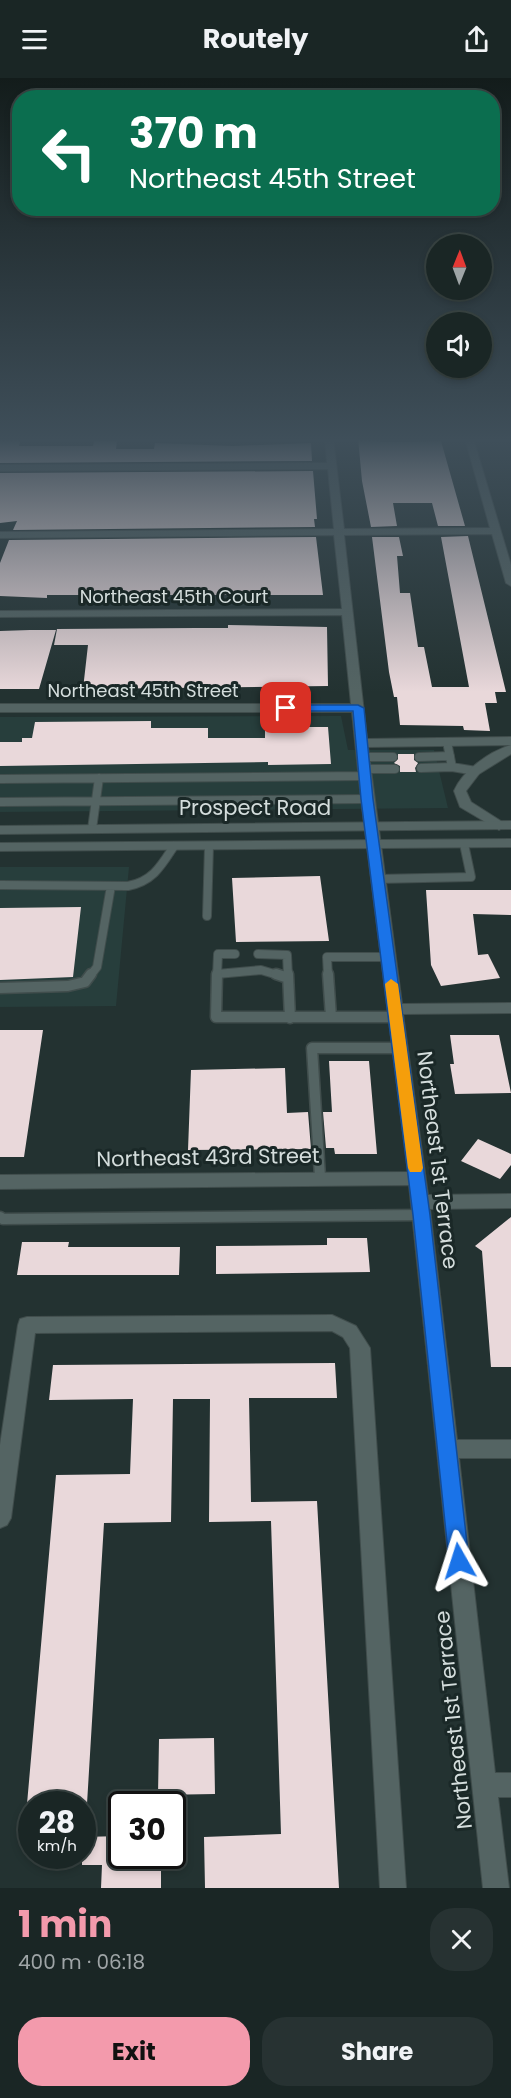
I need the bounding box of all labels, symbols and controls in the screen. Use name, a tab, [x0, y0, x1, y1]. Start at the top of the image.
text: Routely	[203, 20, 308, 57]
icon: menu	[18, 23, 51, 56]
icon: share	[460, 23, 493, 56]
text: 370 m	[129, 104, 258, 163]
icon: left	[30, 114, 108, 192]
text: Northeast 45th Street	[129, 160, 416, 197]
north arrow	[426, 234, 492, 300]
map controls	[426, 234, 492, 378]
button: sound	[426, 312, 492, 378]
street label: Northeast 45th Court	[80, 584, 268, 609]
street label: Northeast 45th Street	[47, 678, 239, 703]
pin	[260, 682, 311, 733]
icon: arrive	[269, 691, 302, 724]
street label: Prospect Road	[179, 793, 331, 822]
street label: Northeast 1st Terrace	[410, 1049, 466, 1271]
street label: Northeast 43rd Street	[96, 1141, 320, 1173]
position arrow	[427, 1529, 491, 1593]
street label: Northeast 1st Terrace	[427, 1609, 479, 1831]
speed limit sign: 30	[108, 1791, 186, 1869]
text: 28	[39, 1801, 75, 1844]
text: km/h	[37, 1835, 77, 1856]
text: 1 min	[18, 1899, 112, 1950]
button: close	[430, 1908, 493, 1971]
text: 400 m · 06:18	[18, 1948, 145, 1976]
button: Exit	[18, 2017, 250, 2086]
button: Share	[262, 2017, 493, 2086]

